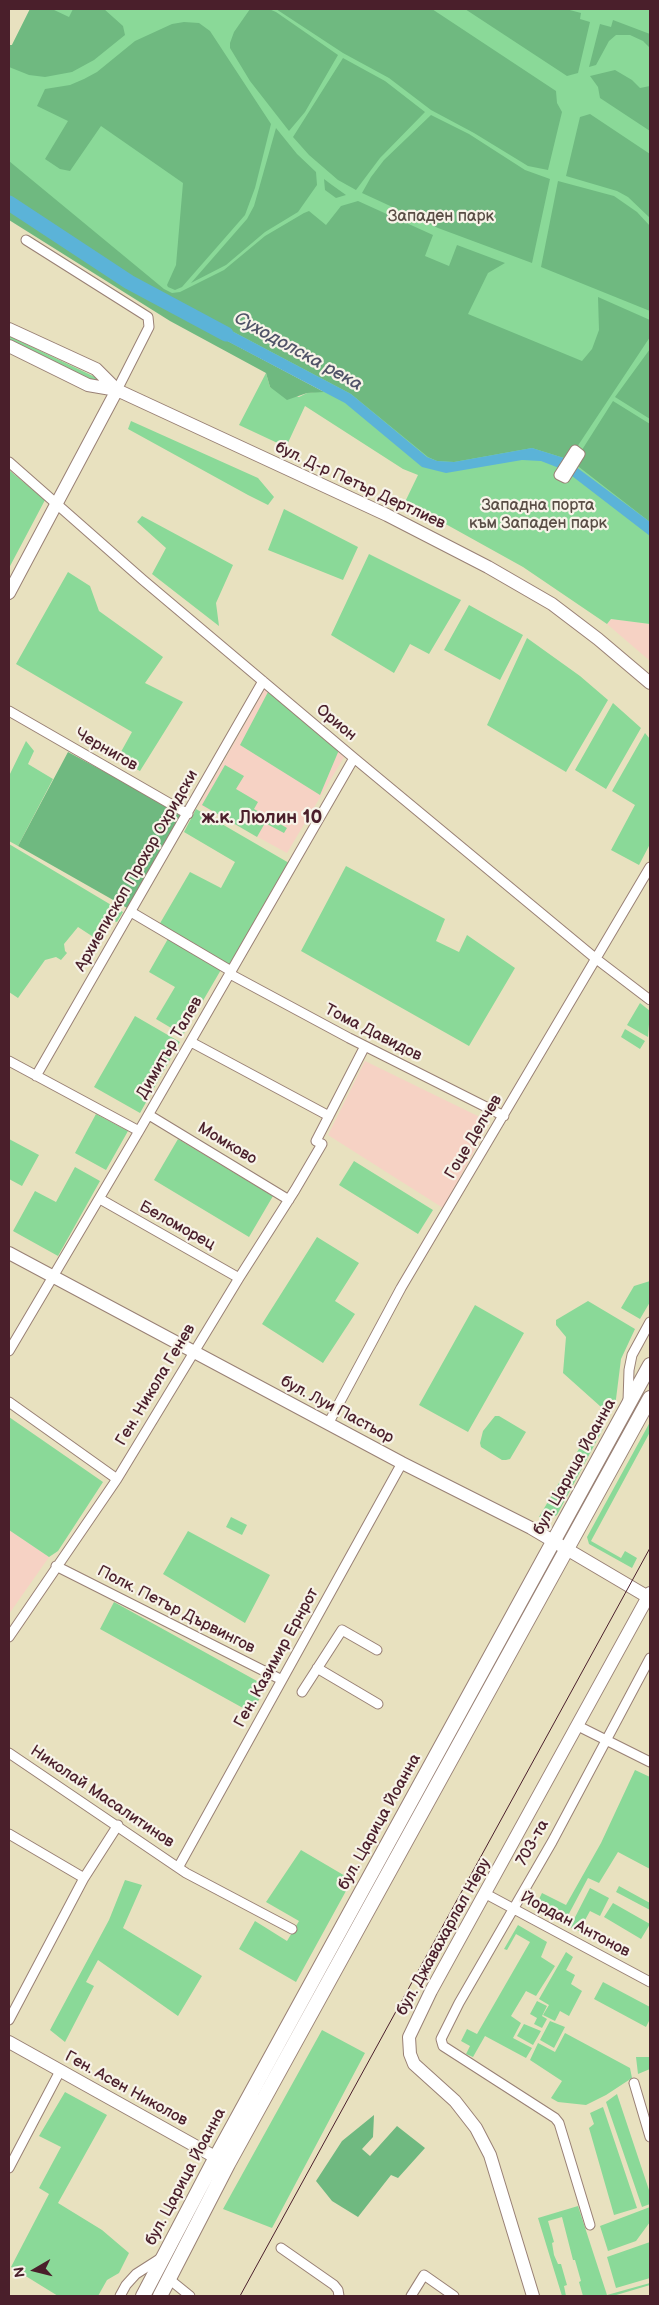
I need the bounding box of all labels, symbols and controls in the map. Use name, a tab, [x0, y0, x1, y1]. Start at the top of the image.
park label: Западен парк	[388, 207, 494, 227]
water label: Суходолска река	[230, 308, 366, 396]
street label: бул. Д-р Петър Дертлиев	[272, 438, 448, 534]
park label: Западна порта към Западен парк	[469, 496, 607, 534]
street label: Орион	[312, 701, 360, 745]
street label: Чернигов	[71, 724, 141, 776]
street label: Архиепископ Прохор Охридски	[71, 767, 203, 975]
district label: ж.к. Люлин 10	[202, 807, 322, 829]
street label: Димитър Талев	[133, 994, 207, 1102]
street label: Тома Давидов	[321, 1000, 425, 1066]
street label: Гоце Делчев	[441, 1091, 507, 1183]
street label: Момково	[194, 1119, 260, 1169]
street label: Беломорец	[136, 1197, 218, 1255]
street label: Ген. Никола Генев	[112, 1321, 200, 1449]
street label: бул. Луи Пастьор	[277, 1372, 397, 1448]
street label: бул. Царица Йоанна	[530, 1396, 620, 1538]
street label: Полк. Петър Дървингов	[94, 1562, 258, 1658]
street label: Ген. Казимир Ернрот	[231, 1585, 323, 1731]
street label: Николай Масалитинов	[26, 1742, 178, 1852]
street label: бул. Царица Йоанна	[335, 1751, 425, 1893]
street label: 703-та	[513, 1817, 553, 1869]
street label: бул. Джавахарлал Неру	[393, 1855, 495, 2019]
street label: Йордан Антонов	[517, 1888, 633, 1962]
street label: Ген. Асен Николов	[61, 2047, 191, 2131]
street label: бул. Царица Йоанна	[142, 2105, 230, 2249]
north arrow	[10, 2245, 60, 2295]
text: N	[11, 2266, 29, 2279]

